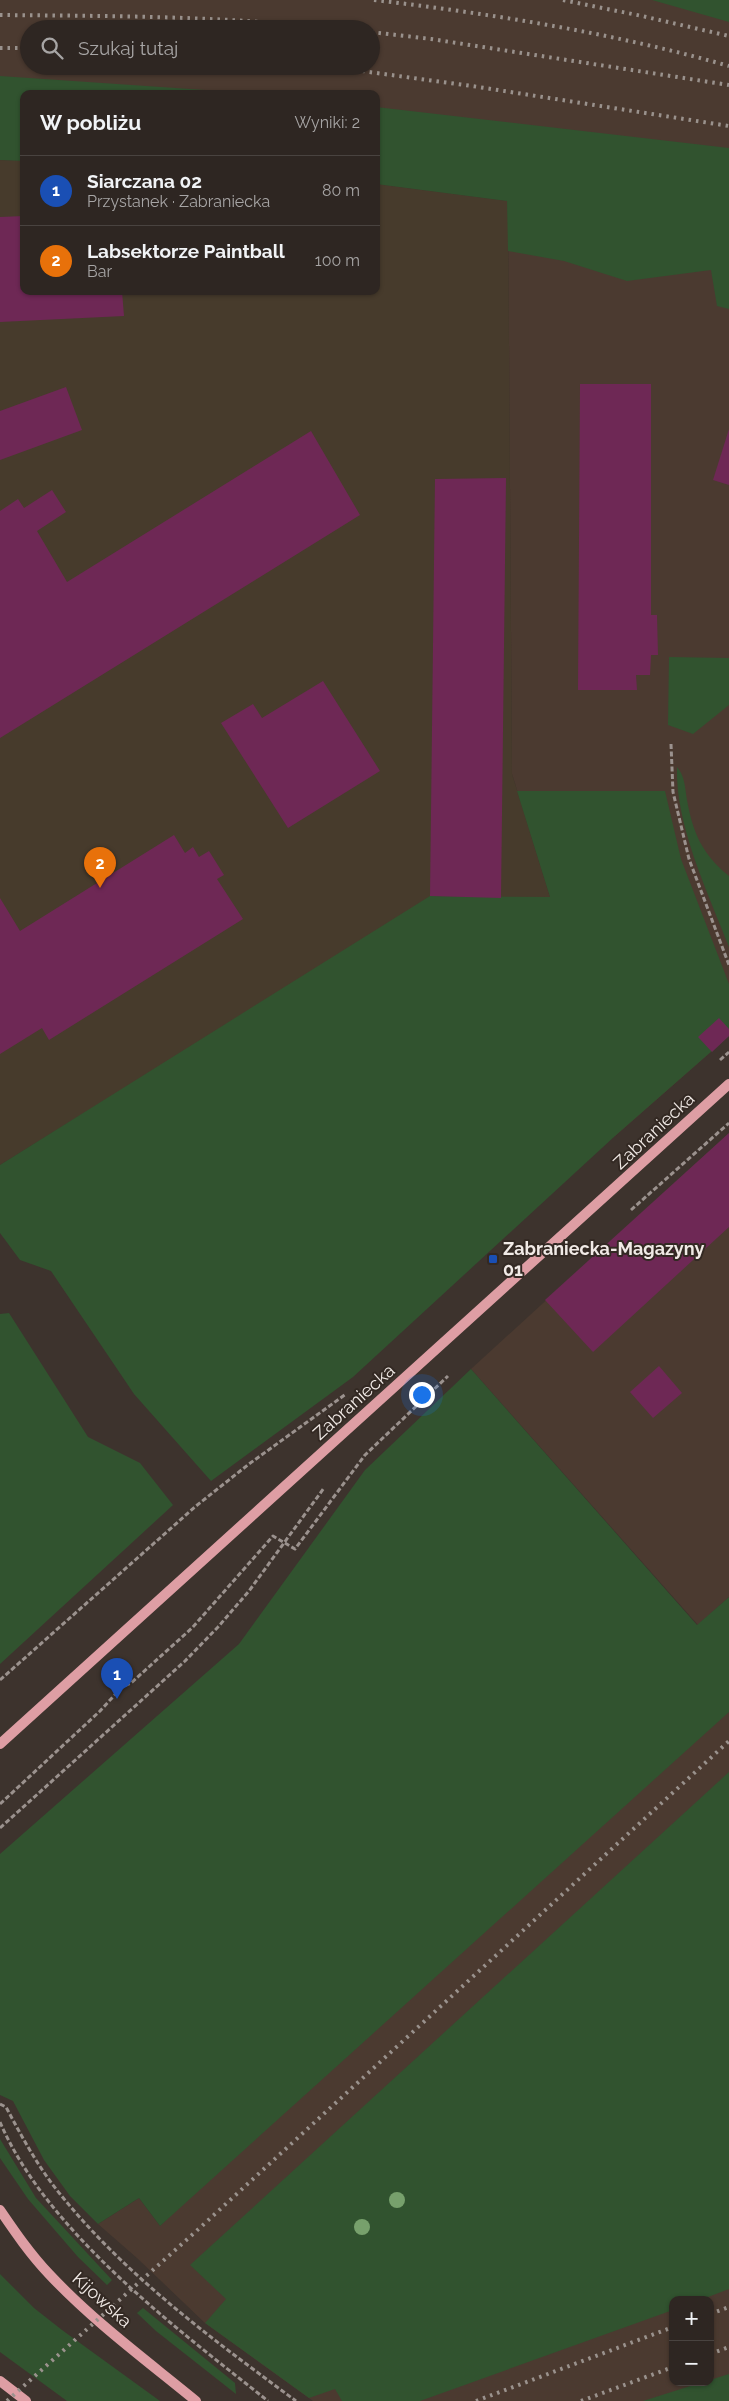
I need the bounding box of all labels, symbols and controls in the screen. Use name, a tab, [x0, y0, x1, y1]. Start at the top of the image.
search box	[20, 20, 380, 75]
icon: search	[38, 34, 66, 62]
text: Szukaj tutaj	[78, 37, 178, 59]
text: W pobliżu	[40, 110, 141, 135]
text: Wyniki: 2	[295, 113, 360, 132]
text: Siarczana 02	[87, 170, 202, 192]
text: 1	[52, 181, 60, 200]
text: 80 m	[322, 181, 360, 200]
text: Przystanek · Zabraniecka	[87, 192, 270, 211]
text: Labsektorze Paintball	[87, 240, 285, 262]
text: 2	[51, 251, 61, 270]
text: 100 m	[315, 251, 360, 270]
text: Bar	[87, 262, 112, 281]
pin: 2	[84, 847, 116, 888]
street label: Zabraniecka	[609, 1088, 698, 1173]
place label: Zabraniecka-Magazyny 01	[503, 1238, 704, 1280]
marker: Zabraniecka-Magazyny 01	[487, 1253, 499, 1265]
street label: Zabraniecka	[309, 1360, 399, 1444]
your location	[409, 1382, 435, 1408]
pin: 1	[101, 1658, 133, 1699]
street label: Kijowska	[68, 2268, 136, 2332]
map controls	[669, 2296, 714, 2386]
button: +	[669, 2296, 714, 2341]
button: −	[669, 2341, 714, 2386]

